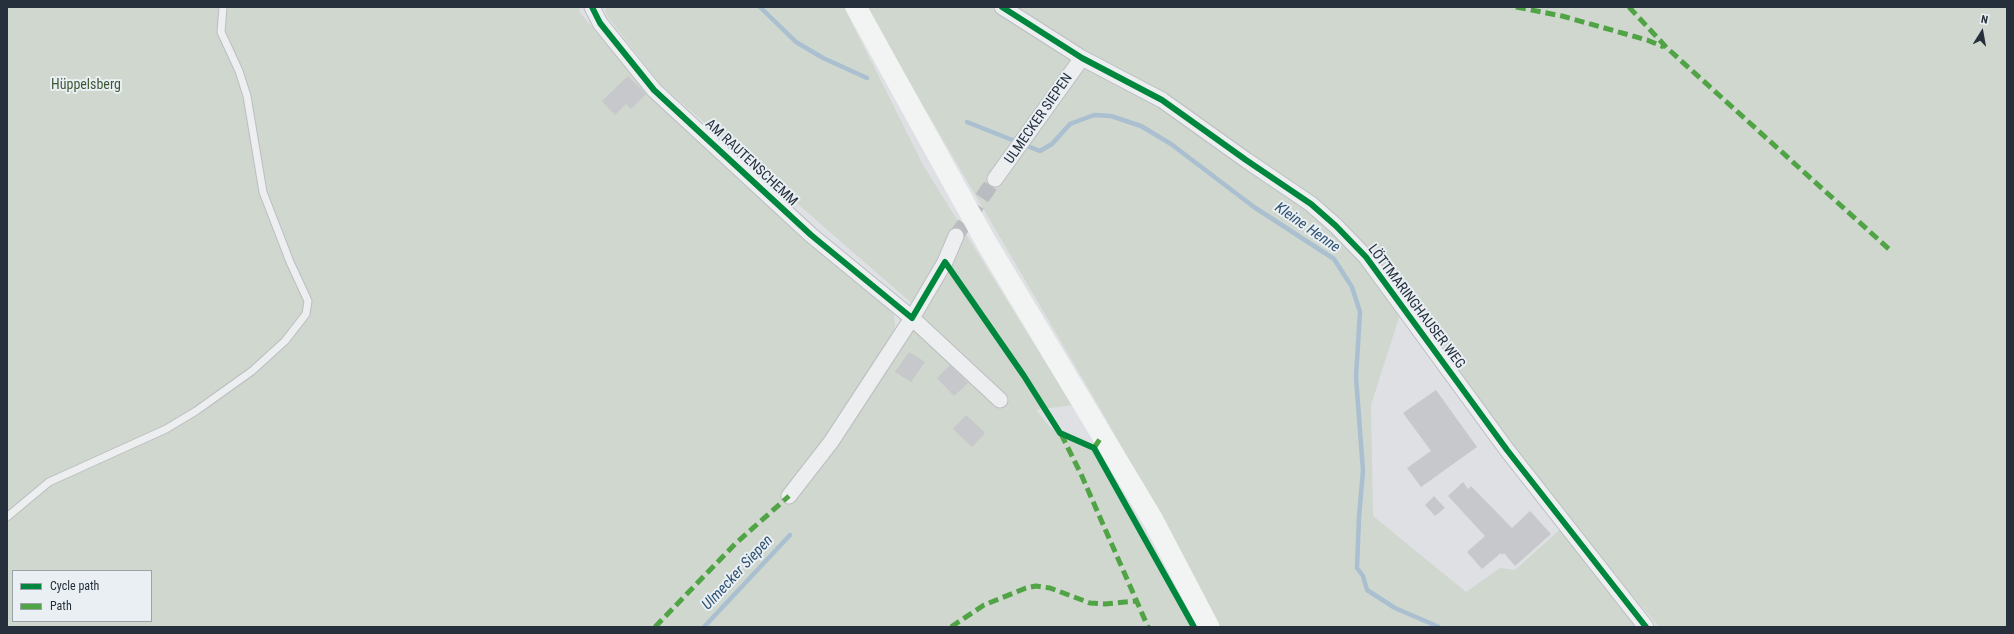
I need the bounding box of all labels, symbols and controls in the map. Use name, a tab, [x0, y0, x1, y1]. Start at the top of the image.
north arrow	[1962, 12, 2002, 52]
text: N	[1980, 13, 1989, 27]
street label: ULMECKER SIEPEN	[1002, 71, 1076, 167]
park label: Hüppelsberg	[51, 77, 121, 93]
street label: AM RAUTENSCHEMM	[701, 116, 801, 210]
water label: Kleine Henne	[1271, 199, 1343, 257]
street label: LÖTTMARINGHAUSER WEG	[1364, 242, 1468, 372]
water label: Ulmecker Siepen	[699, 532, 777, 614]
legend	[12, 570, 152, 622]
text: Cycle path	[50, 579, 99, 593]
text: Path	[50, 599, 72, 613]

